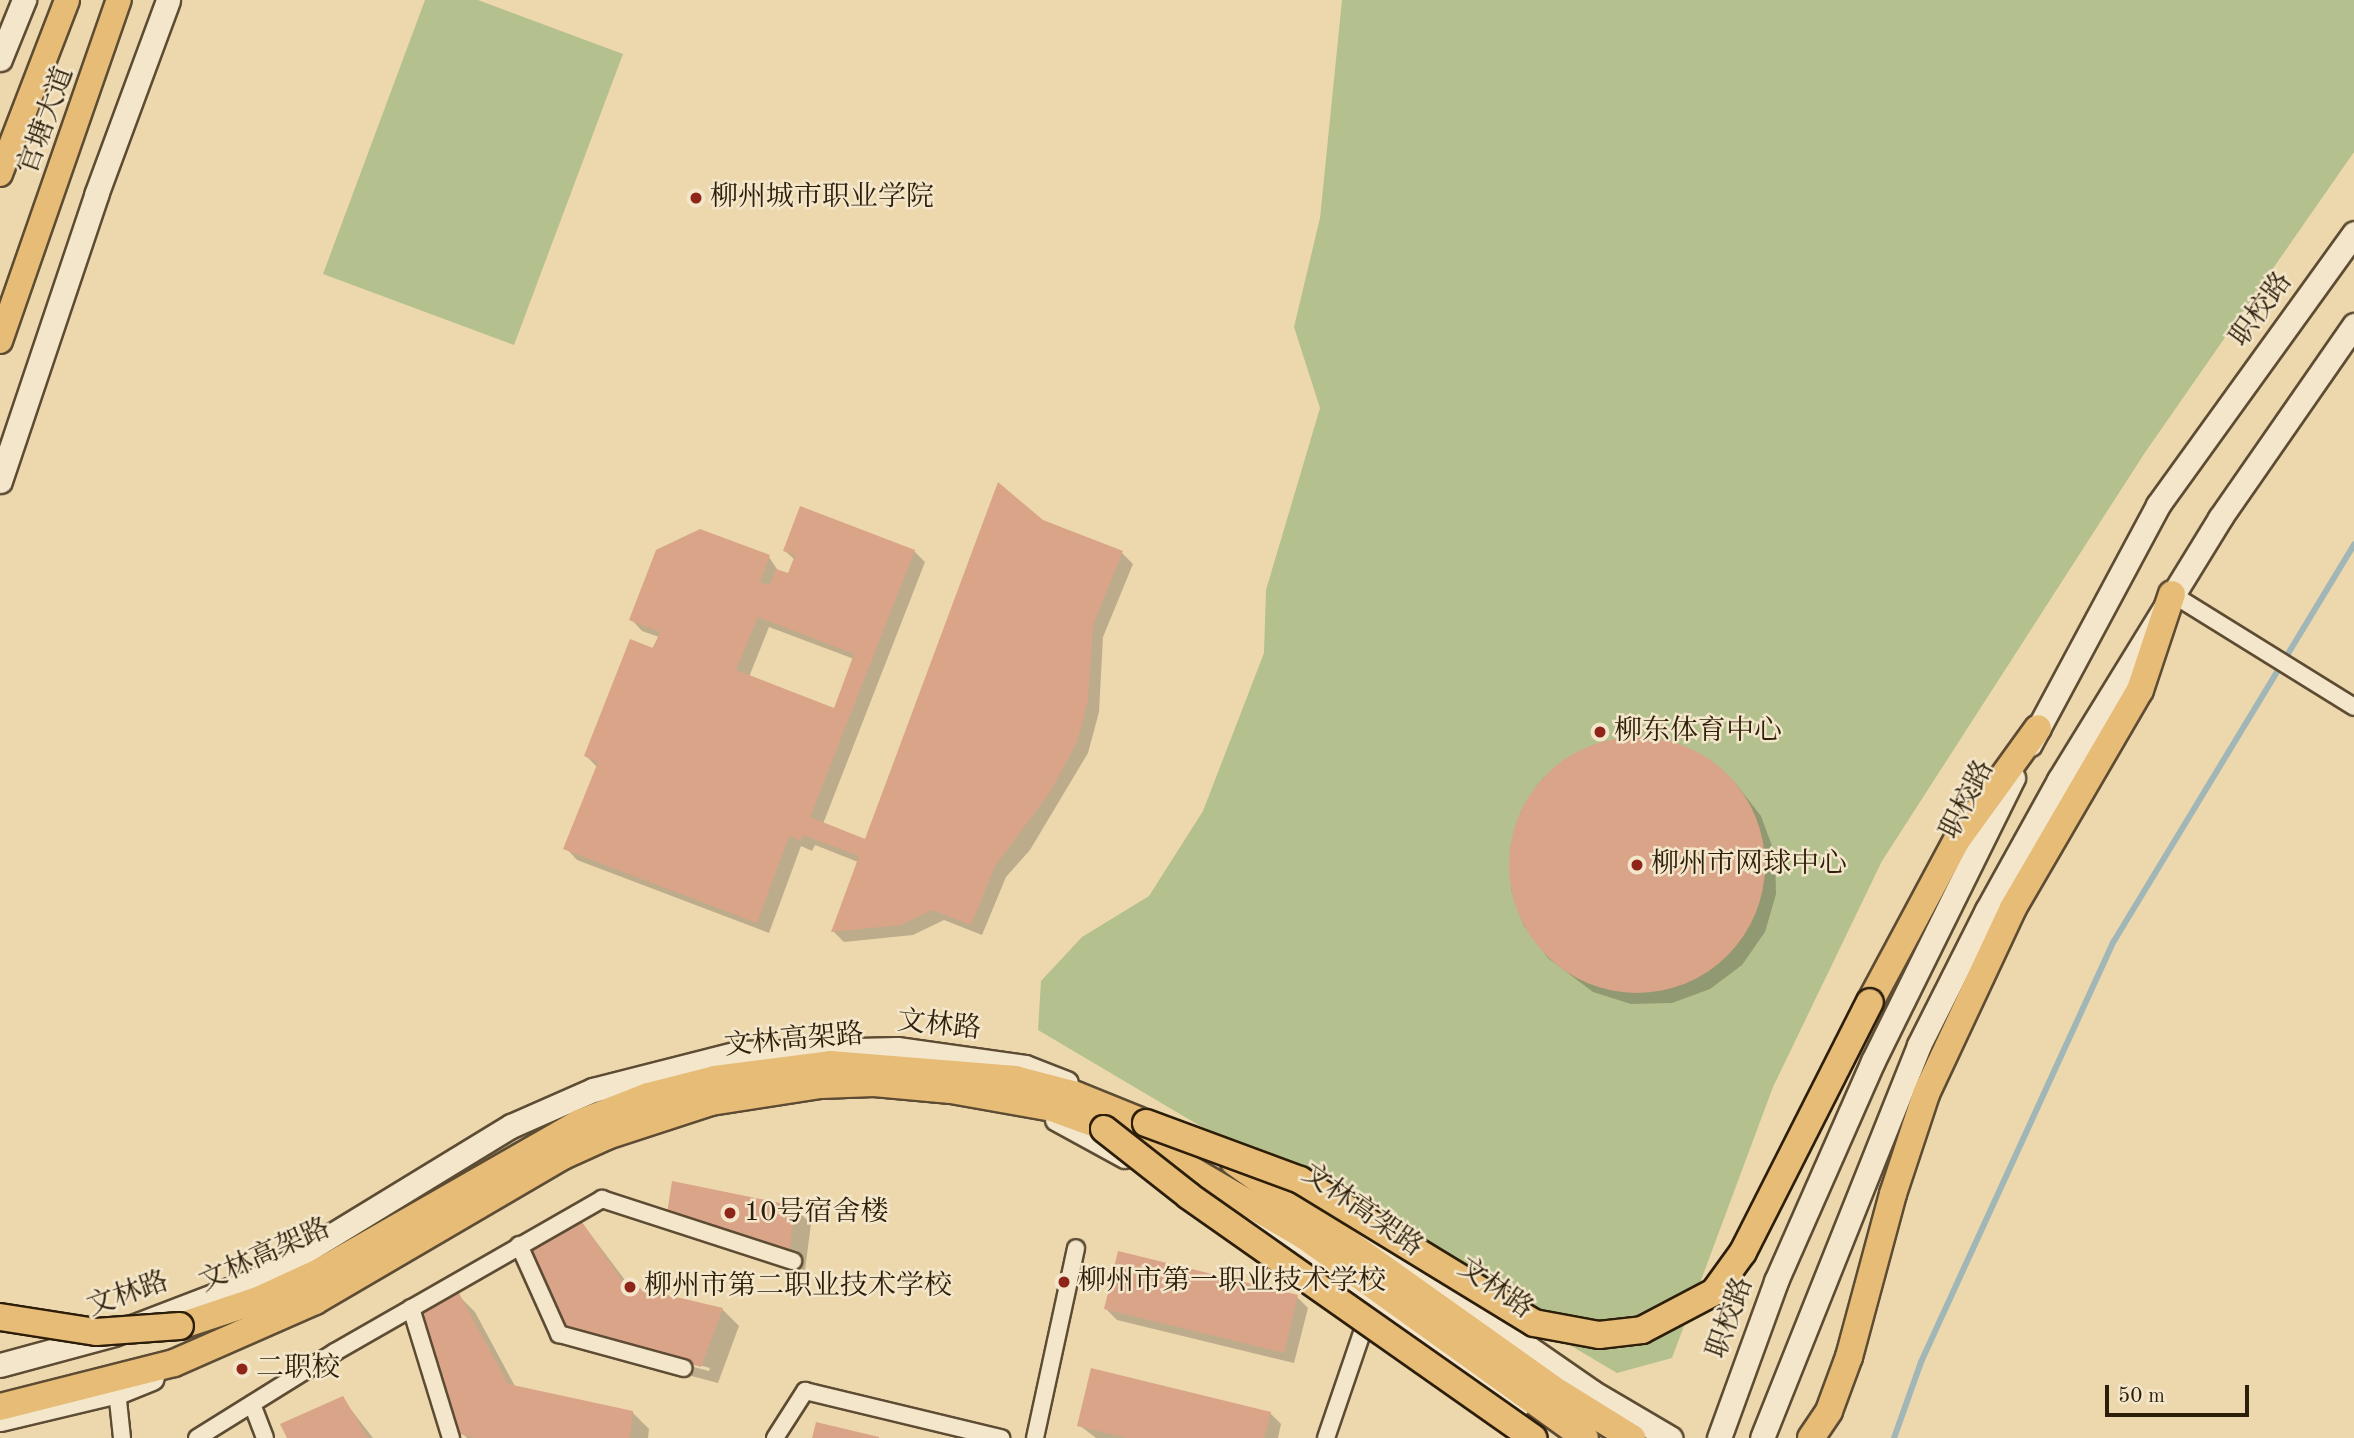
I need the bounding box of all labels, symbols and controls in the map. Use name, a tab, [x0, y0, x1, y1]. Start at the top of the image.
street label: 官塘大道	[12, 63, 82, 179]
place label: 柳州城市职业学院	[710, 181, 934, 215]
marker: 柳州城市职业学院	[688, 190, 704, 206]
street label: 职校路	[2224, 266, 2300, 354]
place label: 柳东体育中心	[1614, 715, 1782, 749]
marker: 柳东体育中心	[1592, 724, 1608, 740]
street label: 职校路	[1934, 755, 2002, 845]
place label: 柳州市网球中心	[1651, 848, 1847, 882]
marker: 柳州市网球中心	[1629, 857, 1645, 873]
street label: 文林路	[895, 1005, 983, 1047]
street label: 文林高架路	[723, 1018, 865, 1064]
street label: 文林高架路	[1295, 1157, 1429, 1265]
place label: 10号宿舍楼	[744, 1196, 888, 1230]
marker: 10号宿舍楼	[722, 1205, 738, 1221]
street label: 文林高架路	[194, 1212, 336, 1300]
street label: 文林路	[1451, 1251, 1539, 1327]
street label: 文林路	[83, 1265, 173, 1325]
place label: 柳州市第一职业技术学校	[1078, 1265, 1386, 1299]
place label: 柳州市第二职业技术学校	[644, 1270, 952, 1304]
street label: 职校路	[1701, 1273, 1761, 1363]
marker: 柳州市第一职业技术学校	[1056, 1274, 1072, 1290]
marker: 柳州市第二职业技术学校	[622, 1279, 638, 1295]
place label: 二职校	[256, 1352, 340, 1386]
marker: 二职校	[234, 1361, 250, 1377]
scale bar	[2109, 1372, 2252, 1416]
text: 50 m	[2118, 1386, 2165, 1407]

